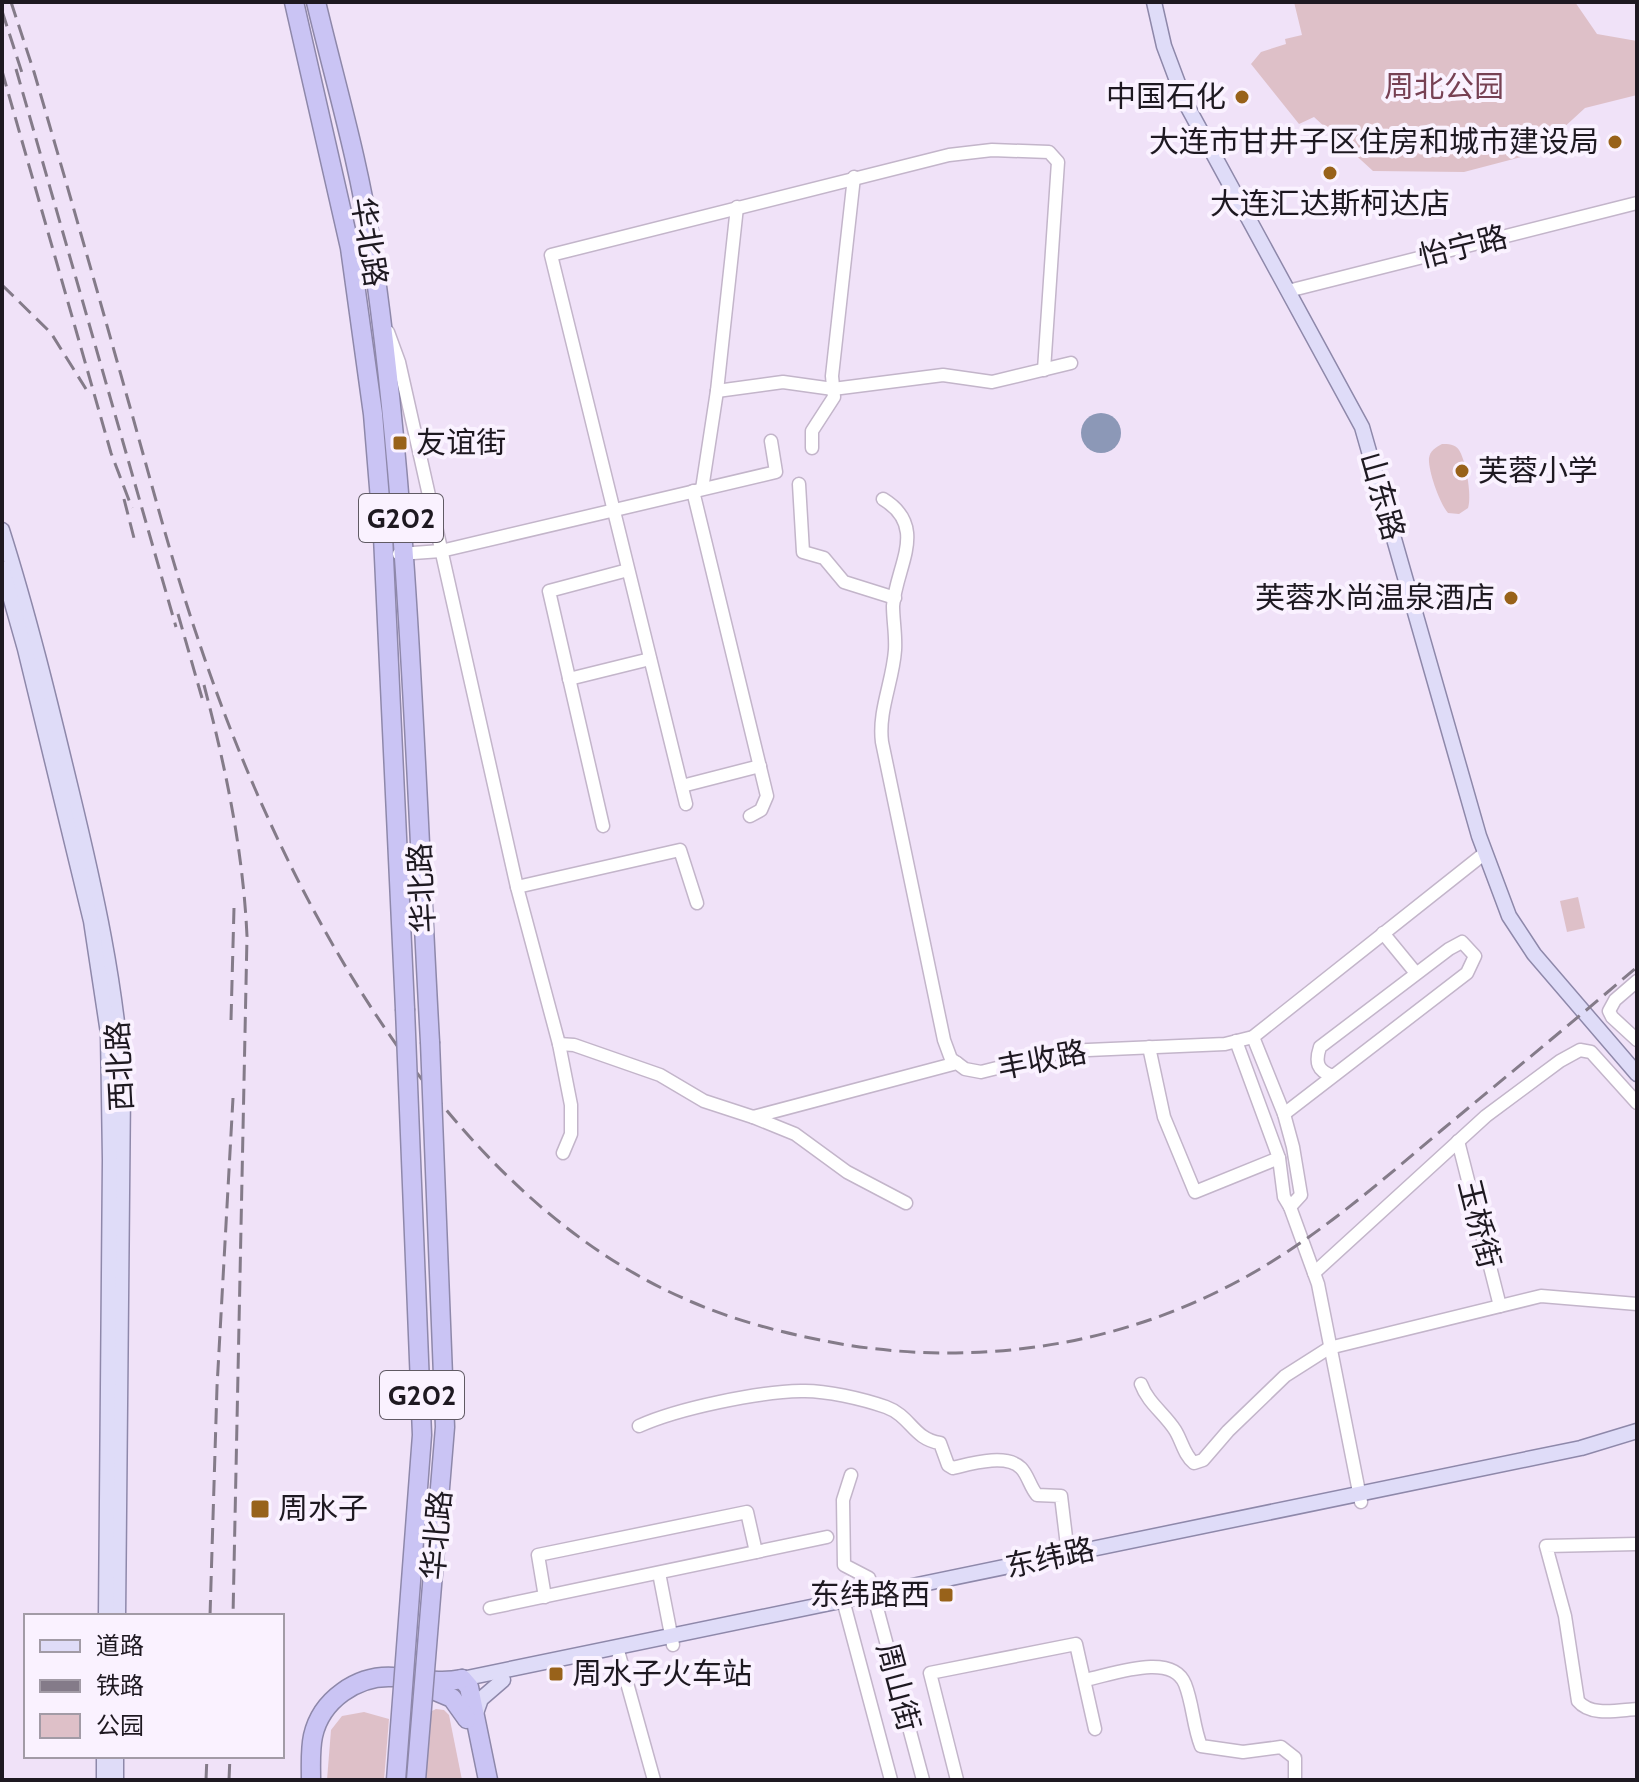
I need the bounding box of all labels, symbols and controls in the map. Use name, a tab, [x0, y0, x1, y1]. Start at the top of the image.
park label: 周北公园	[1384, 68, 1504, 105]
place label: 中国石化	[1106, 78, 1226, 115]
marker: 中国石化	[1233, 88, 1251, 106]
place label: 大连市甘井子区住房和城市建设局	[1149, 123, 1599, 160]
marker: 大连市甘井子区住房和城市建设局	[1606, 133, 1624, 151]
marker: 大连汇达斯柯达店	[1321, 164, 1339, 182]
place label: 大连汇达斯柯达店	[1210, 185, 1450, 222]
street label: 华北路	[344, 195, 395, 289]
street label: 怡宁路	[1415, 218, 1511, 275]
place label: 友谊街	[416, 424, 506, 461]
marker: 友谊街	[391, 434, 409, 452]
street label: 山东路	[1352, 448, 1413, 544]
place label: 芙蓉小学	[1478, 452, 1598, 489]
marker: 芙蓉小学	[1453, 462, 1471, 480]
road number: G202	[359, 494, 443, 542]
place label: 芙蓉水尚温泉酒店	[1255, 579, 1495, 616]
marker: 芙蓉水尚温泉酒店	[1502, 589, 1520, 607]
street label: 华北路	[401, 842, 442, 934]
street label: 西北路	[99, 1020, 140, 1112]
street label: 丰收路	[994, 1033, 1090, 1086]
street label: 玉桥街	[1451, 1176, 1508, 1272]
road number: G202	[380, 1371, 464, 1419]
street label: 华北路	[414, 1489, 459, 1581]
place label: 周水子	[278, 1490, 368, 1527]
marker: 周水子	[249, 1498, 271, 1520]
street label: 东纬路	[1002, 1530, 1098, 1585]
place label: 东纬路西	[810, 1576, 930, 1613]
marker: 东纬路西	[937, 1586, 955, 1604]
legend	[24, 1614, 284, 1758]
text: 道路	[96, 1631, 144, 1660]
street label: 周山街	[869, 1639, 928, 1735]
place label: 周水子火车站	[572, 1655, 752, 1692]
marker: 周水子火车站	[547, 1665, 565, 1683]
text: 铁路	[96, 1671, 144, 1700]
text: 公园	[96, 1711, 144, 1740]

